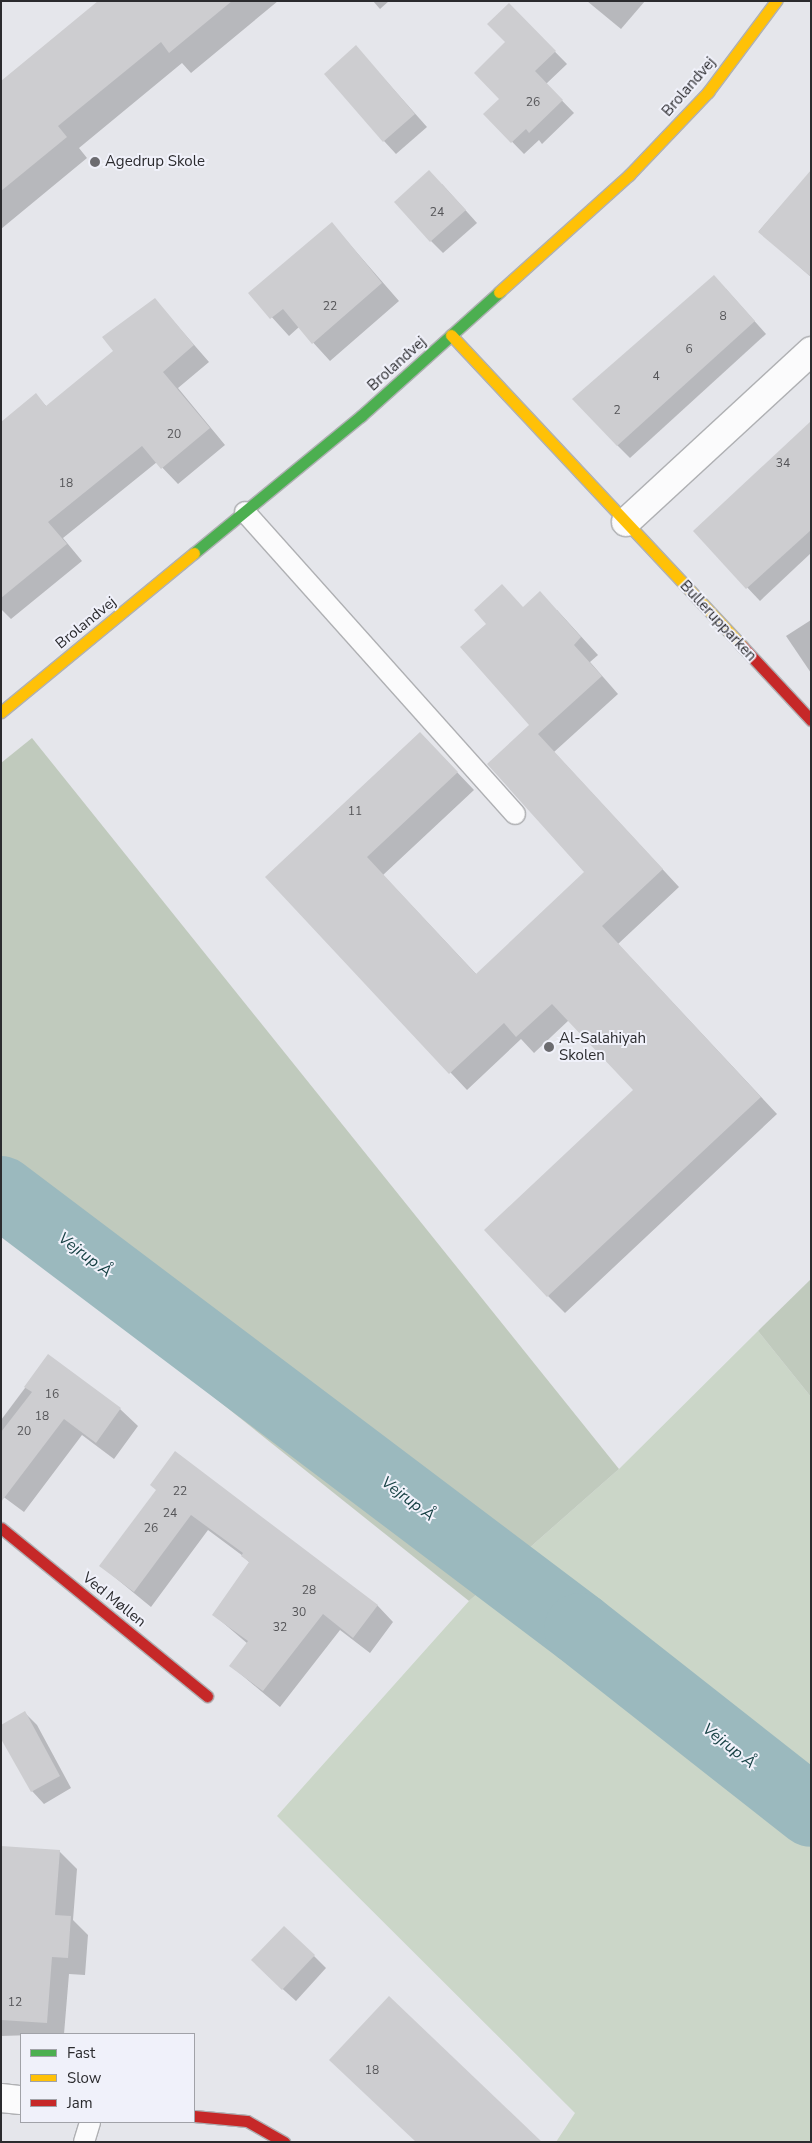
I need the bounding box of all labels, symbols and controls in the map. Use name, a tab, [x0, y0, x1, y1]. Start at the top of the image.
street label: Brolandvej	[658, 54, 720, 120]
house number: 26	[526, 96, 540, 110]
place label: Agedrup Skole	[105, 153, 205, 171]
marker: Agedrup Skole	[89, 156, 101, 168]
house number: 24	[430, 206, 444, 220]
house number: 22	[323, 300, 337, 314]
house number: 8	[719, 310, 727, 324]
street label: Brolandvej	[364, 333, 430, 395]
house number: 6	[685, 343, 693, 357]
house number: 4	[652, 370, 660, 384]
house number: 2	[613, 404, 621, 418]
house number: 20	[167, 428, 181, 442]
house number: 34	[776, 457, 790, 471]
house number: 18	[59, 477, 73, 491]
street label: Bullerupparken	[676, 577, 760, 665]
street label: Brolandvej	[52, 593, 120, 653]
house number: 11	[348, 805, 362, 819]
place label: Al-Salahiyah Skolen	[559, 1029, 646, 1064]
marker: Al-Salahiyah Skolen	[543, 1041, 555, 1053]
water label: Vejrup Å	[54, 1229, 116, 1281]
house number: 16	[45, 1388, 59, 1402]
house number: 18	[35, 1410, 49, 1424]
house number: 20	[17, 1425, 31, 1439]
water label: Vejrup Å	[377, 1473, 439, 1525]
house number: 22	[173, 1485, 187, 1499]
house number: 24	[163, 1507, 177, 1521]
house number: 26	[144, 1522, 158, 1536]
street label: Ved Møllen	[79, 1569, 149, 1631]
house number: 28	[302, 1584, 316, 1598]
house number: 30	[292, 1606, 306, 1620]
house number: 32	[273, 1621, 287, 1635]
water label: Vejrup Å	[699, 1719, 759, 1773]
house number: 12	[8, 1996, 22, 2010]
legend	[20, 2033, 195, 2123]
text: Fast	[67, 2043, 95, 2063]
house number: 18	[365, 2064, 379, 2078]
text: Slow	[67, 2068, 101, 2088]
text: Jam	[67, 2093, 93, 2113]

